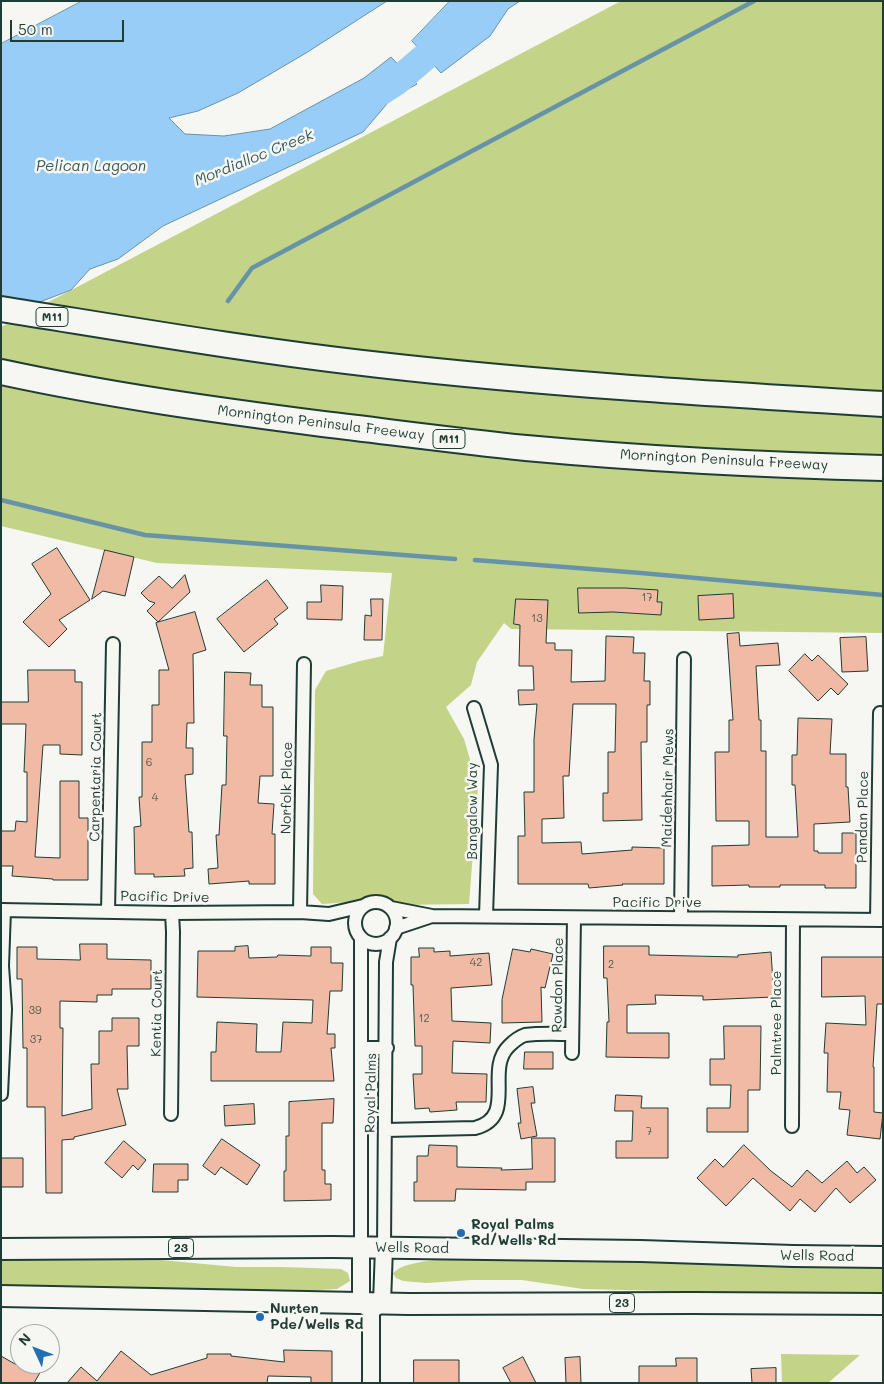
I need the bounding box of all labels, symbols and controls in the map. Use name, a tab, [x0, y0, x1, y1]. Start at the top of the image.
scale bar	[12, 10, 126, 42]
text: 50 m	[18, 19, 53, 39]
water label: Mordialloc Creek	[192, 126, 316, 190]
water label: Pelican Lagoon	[36, 157, 146, 175]
road number: M11	[36, 308, 68, 326]
street label: Mornington Peninsula Freeway	[217, 402, 425, 444]
road number: M11	[433, 429, 465, 448]
street label: Mornington Peninsula Freeway	[620, 446, 828, 474]
house number: 17	[641, 591, 653, 605]
house number: 13	[531, 612, 543, 626]
street label: Carpentaria Court	[86, 712, 106, 842]
street label: Maidenhair Mews	[659, 728, 677, 848]
street label: Norfolk Place	[278, 742, 296, 834]
house number: 6	[146, 756, 152, 770]
street label: Bangalow Way	[465, 762, 481, 860]
street label: Pandan Place	[854, 771, 872, 863]
house number: 4	[152, 791, 158, 805]
street label: Pacific Drive	[120, 888, 210, 906]
street label: Pacific Drive	[612, 895, 702, 911]
street label: Rowdon Place	[549, 937, 567, 1033]
house number: 42	[470, 956, 482, 970]
house number: 2	[608, 958, 614, 972]
street label: Kentia Court	[148, 969, 166, 1057]
street label: Palmtree Place	[769, 971, 785, 1075]
house number: 39	[29, 1004, 41, 1018]
house number: 12	[418, 1012, 430, 1026]
house number: 37	[30, 1033, 42, 1047]
street label: Royal Palms	[362, 1053, 380, 1133]
house number: 7	[646, 1125, 652, 1139]
place label: Royal Palms Rd/Wells Rd	[471, 1217, 556, 1250]
marker: Royal Palms Rd/Wells Rd	[455, 1227, 467, 1239]
road number: 23	[168, 1238, 194, 1258]
street label: Wells Road	[375, 1239, 449, 1257]
street label: Wells Road	[780, 1247, 854, 1265]
road number: 23	[610, 1294, 634, 1312]
place label: Nurten Pde/Wells Rd	[270, 1301, 363, 1334]
marker: Nurten Pde/Wells Rd	[254, 1311, 266, 1323]
north arrow	[10, 1324, 60, 1374]
text: N	[14, 1329, 35, 1349]

